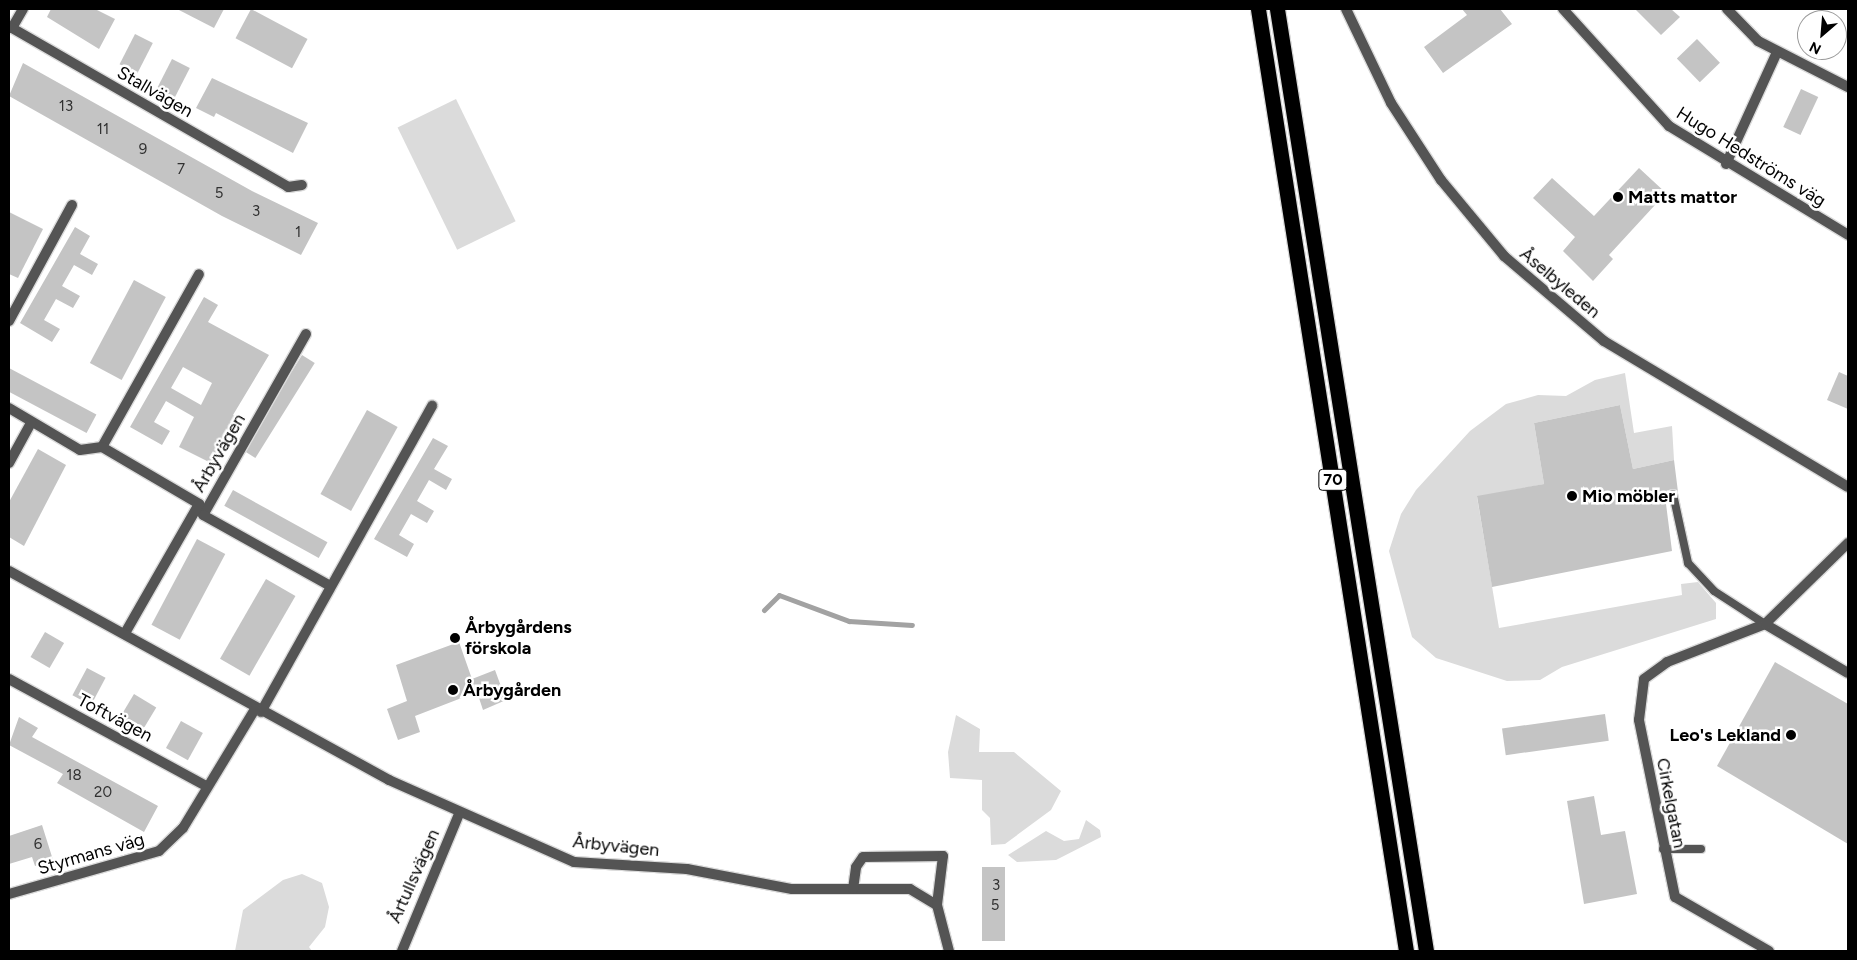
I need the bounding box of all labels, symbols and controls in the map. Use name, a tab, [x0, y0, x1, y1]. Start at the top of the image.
north arrow	[1797, 10, 1847, 60]
text: N	[1807, 38, 1824, 58]
street label: Stallvägen	[113, 62, 197, 122]
house number: 13	[59, 98, 73, 116]
street label: Hugo Hedströms väg	[1672, 102, 1830, 212]
house number: 11	[97, 121, 109, 139]
house number: 9	[139, 141, 147, 159]
house number: 7	[177, 161, 185, 179]
house number: 5	[215, 185, 223, 203]
place label: Matts mattor	[1628, 186, 1737, 208]
marker: Matts mattor	[1612, 191, 1624, 203]
house number: 3	[252, 203, 260, 221]
house number: 1	[295, 224, 301, 242]
street label: Åselbyleden	[1515, 243, 1605, 323]
street label: Årbyvägen	[188, 410, 250, 496]
road number: 70	[1318, 466, 1348, 494]
place label: Mio möbler	[1582, 485, 1675, 507]
marker: Mio möbler	[1566, 490, 1578, 502]
place label: Årbygårdens förskola	[465, 617, 572, 660]
marker: Årbygårdens förskola	[449, 632, 461, 644]
place label: Årbygården	[463, 679, 561, 701]
marker: Årbygården	[447, 684, 459, 696]
street label: Toftvägen	[74, 689, 156, 747]
place label: Leo's Lekland	[1670, 724, 1781, 746]
marker: Leo's Lekland	[1785, 729, 1797, 741]
street label: Cirkelgatan	[1652, 756, 1690, 850]
house number: 18	[66, 767, 82, 785]
house number: 20	[94, 784, 112, 802]
street label: Årtullsvägen	[384, 826, 444, 926]
street label: Styrmans väg	[35, 828, 147, 880]
street label: Årbyvägen	[572, 831, 660, 861]
house number: 6	[34, 836, 42, 854]
house number: 3	[992, 877, 1000, 895]
house number: 5	[991, 897, 999, 915]

